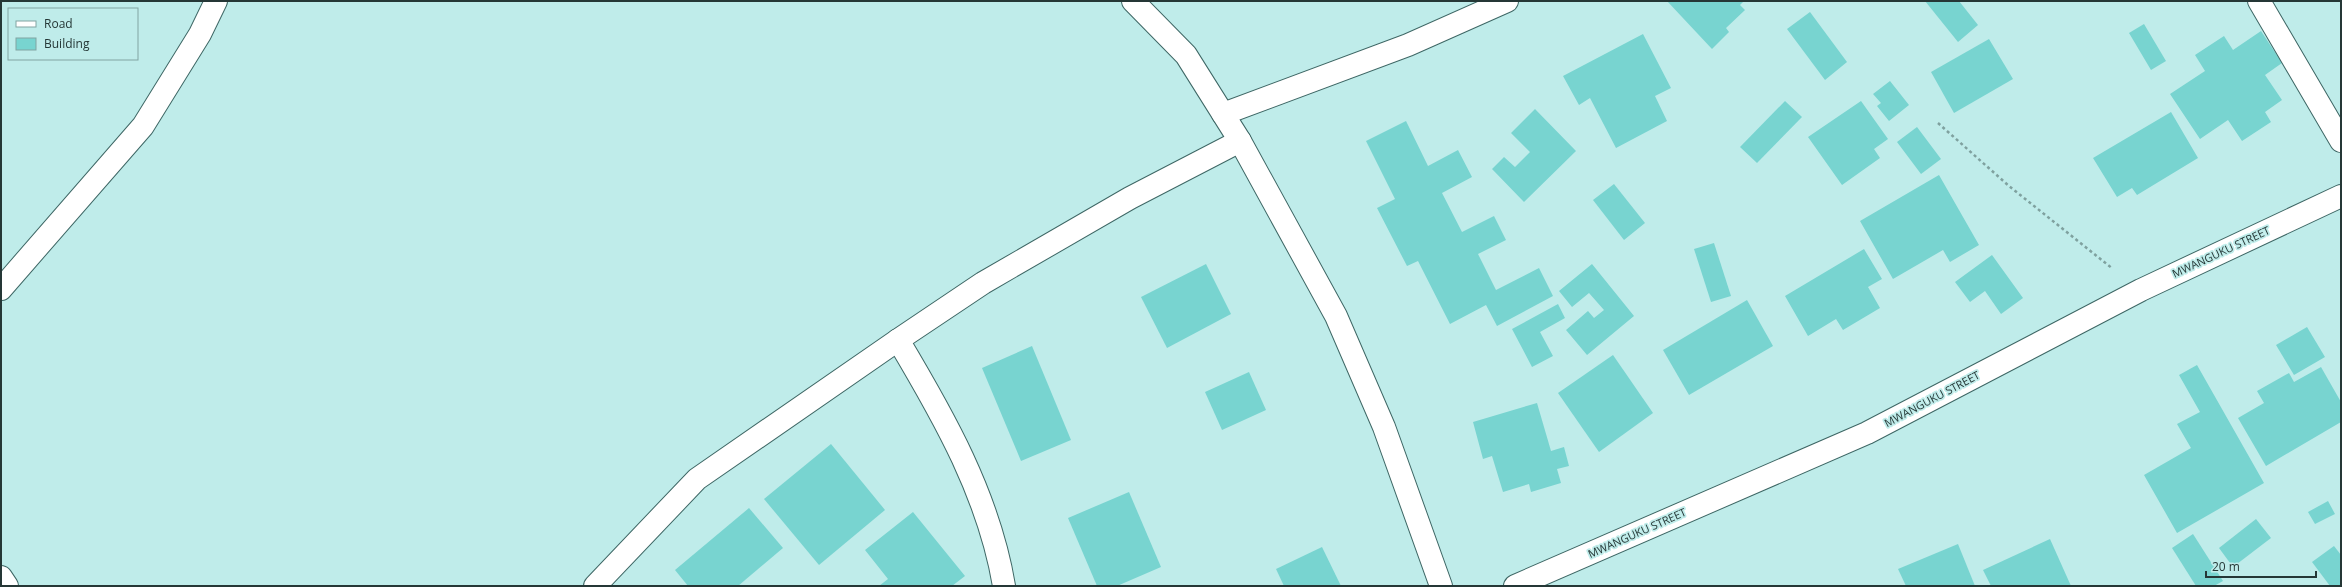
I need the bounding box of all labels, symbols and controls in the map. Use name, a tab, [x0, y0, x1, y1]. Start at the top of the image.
legend	[8, 8, 138, 60]
text: Road	[44, 15, 73, 32]
text: Building	[44, 35, 90, 52]
street label: MWANGUKU STREET	[2170, 222, 2272, 281]
street label: MWANGUKU STREET	[1881, 367, 1982, 430]
street label: MWANGUKU STREET	[1585, 504, 1688, 561]
scale bar	[2206, 553, 2316, 579]
text: 20 m	[2212, 558, 2240, 575]

